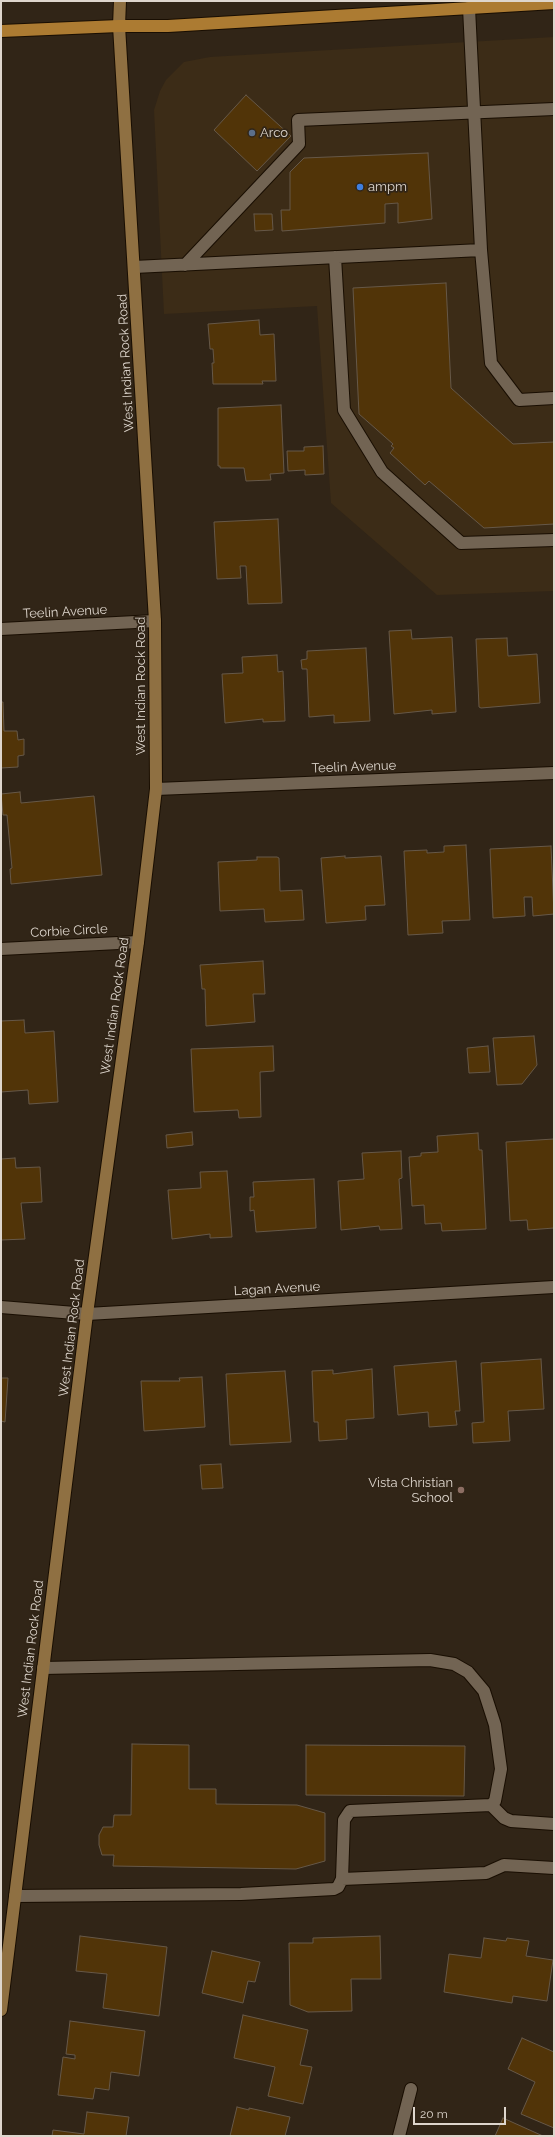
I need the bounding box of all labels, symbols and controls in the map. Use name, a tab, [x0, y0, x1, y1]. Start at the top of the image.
place label: Arco	[260, 125, 288, 141]
marker: Arco	[247, 128, 257, 138]
place label: ampm	[368, 179, 407, 195]
marker: ampm	[355, 182, 365, 192]
street label: West Indian Rock Road	[115, 293, 137, 433]
street label: Teelin Avenue	[22, 602, 108, 622]
street label: West Indian Rock Road	[133, 617, 149, 755]
street label: Teelin Avenue	[311, 758, 397, 776]
street label: Corbie Circle	[30, 921, 108, 941]
street label: West Indian Rock Road	[98, 936, 132, 1076]
street label: West Indian Rock Road	[56, 1258, 88, 1398]
street label: Lagan Avenue	[234, 1279, 320, 1299]
place label: Vista Christian School	[368, 1475, 453, 1506]
marker: Vista Christian School	[456, 1485, 466, 1495]
street label: West Indian Rock Road	[15, 1579, 47, 1719]
scale bar	[415, 2099, 508, 2125]
text: 20 m	[420, 2107, 448, 2121]

